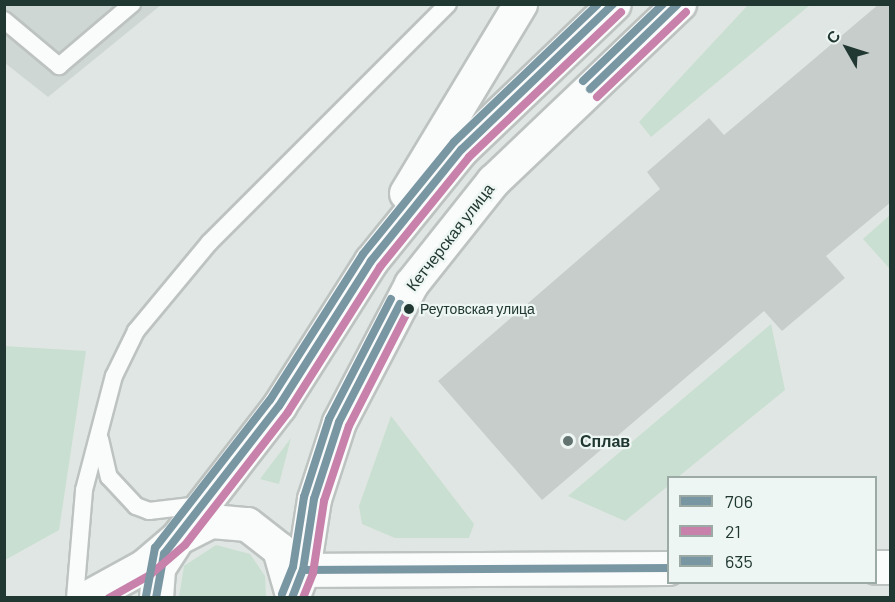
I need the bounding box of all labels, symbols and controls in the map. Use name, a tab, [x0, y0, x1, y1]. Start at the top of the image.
north arrow	[817, 18, 877, 78]
text: С	[822, 26, 844, 47]
street label: Кетчерская улица	[402, 179, 498, 295]
place label: Реутовская улица	[420, 301, 535, 317]
marker: Реутовская улица	[403, 303, 415, 315]
place label: Сплав	[580, 431, 630, 451]
marker: Сплав	[561, 434, 575, 448]
legend	[667, 476, 877, 584]
text: 706	[725, 490, 753, 512]
text: 21	[725, 520, 741, 542]
text: 635	[725, 550, 753, 572]

